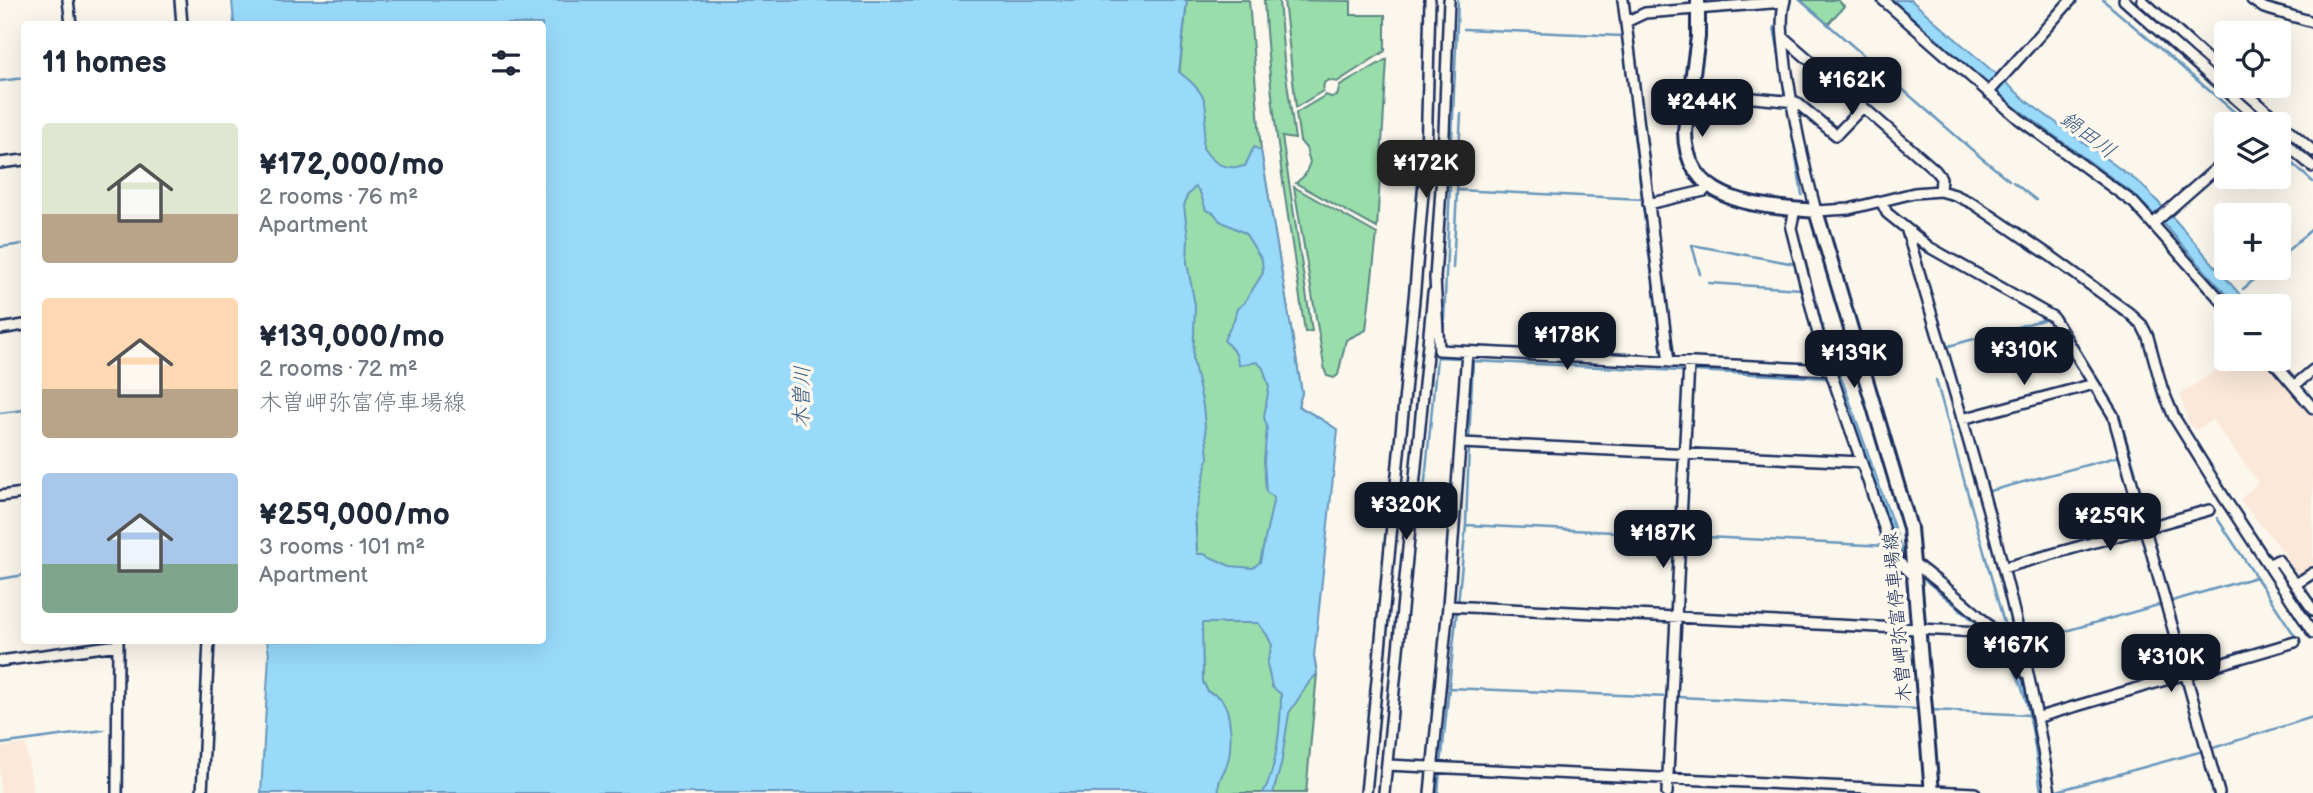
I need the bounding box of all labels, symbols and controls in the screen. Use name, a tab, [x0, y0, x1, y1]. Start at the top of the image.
map controls	[2214, 21, 2291, 371]
button: locate	[2214, 21, 2291, 98]
icon: filters	[487, 44, 525, 82]
text: 11 homes	[42, 45, 166, 81]
pin: ¥162K	[1803, 58, 1901, 117]
text: ¥162K	[1818, 66, 1886, 94]
pin: ¥244K	[1653, 80, 1751, 139]
text: ¥244K	[1667, 88, 1737, 116]
water label: 鍋田川	[2055, 106, 2121, 164]
button: layers	[2214, 112, 2291, 189]
pin: ¥172K	[1377, 140, 1475, 200]
text: ¥172,000/mo	[259, 147, 444, 183]
text: ¥172K	[1393, 149, 1459, 177]
icon: home	[98, 151, 182, 235]
text: 2 rooms · 76 m²	[259, 183, 418, 211]
button: +	[2214, 203, 2291, 280]
text: Apartment	[259, 211, 368, 239]
button: −	[2214, 294, 2291, 371]
pin: ¥178K	[1518, 312, 1616, 372]
text: ¥139,000/mo	[259, 319, 445, 355]
text: ¥178K	[1534, 321, 1600, 349]
icon: home	[98, 326, 182, 410]
pin: ¥310K	[1975, 328, 2073, 387]
pin: ¥139K	[1805, 330, 1903, 390]
text: ¥310K	[1990, 336, 2058, 364]
text: ¥139K	[1821, 339, 1887, 367]
text: 2 rooms · 72 m²	[259, 355, 418, 383]
water label: 木曽川	[789, 365, 815, 429]
text: 木曽岬弥富停車場線	[259, 389, 466, 417]
pin: ¥320K	[1357, 482, 1455, 542]
text: ¥320K	[1371, 491, 1441, 519]
pin: ¥259K	[2061, 494, 2159, 553]
text: ¥259,000/mo	[259, 497, 450, 533]
icon: home	[98, 501, 182, 585]
text: ¥259K	[2075, 502, 2145, 530]
pin: ¥187K	[1614, 510, 1712, 570]
text: ¥187K	[1630, 519, 1696, 547]
street label: 木曽岬弥富停車場線	[1879, 531, 1917, 703]
text: 3 rooms · 101 m²	[259, 533, 425, 561]
text: Apartment	[259, 561, 368, 589]
pin: ¥167K	[1967, 622, 2065, 682]
text: ¥167K	[1983, 631, 2049, 659]
pin: ¥310K	[2122, 634, 2220, 694]
text: ¥310K	[2137, 643, 2205, 671]

